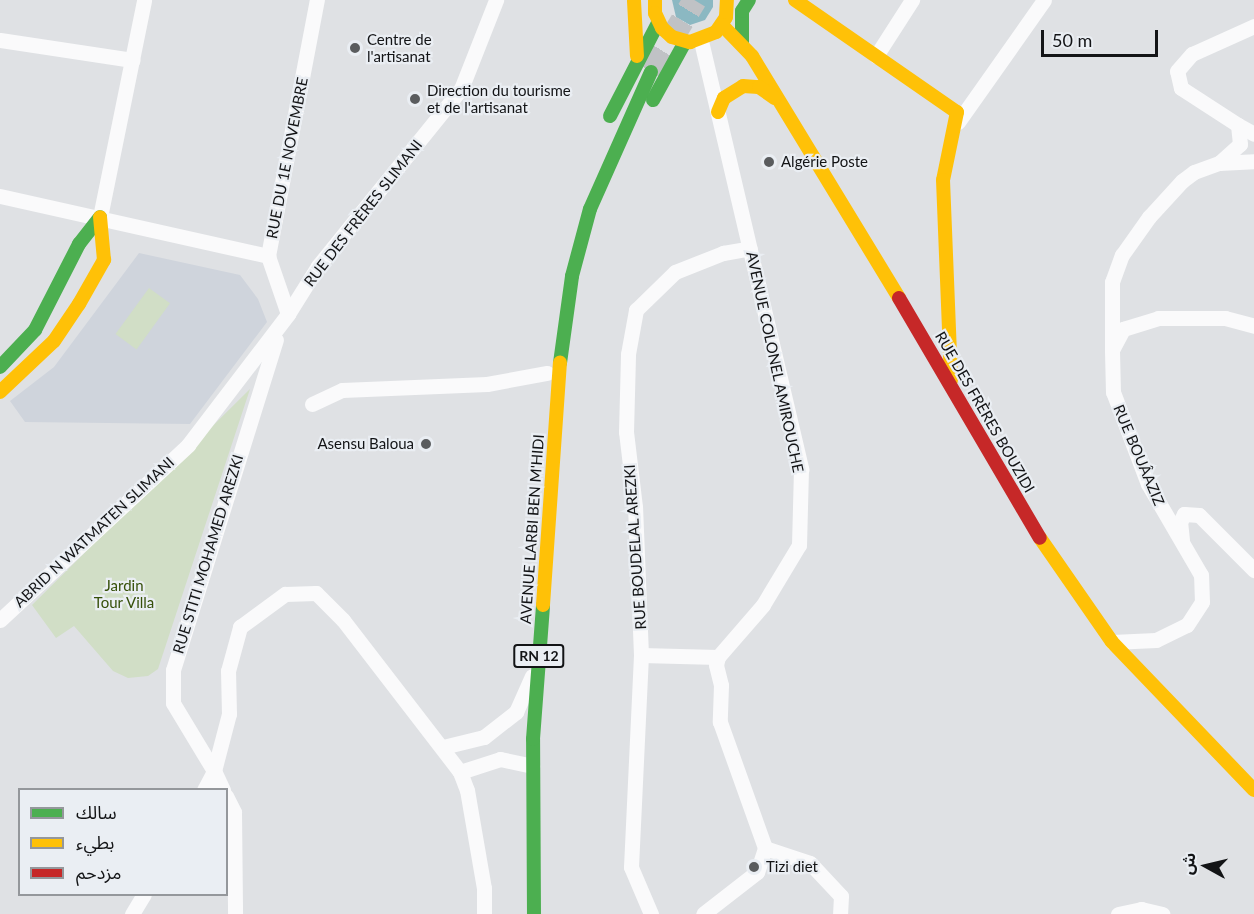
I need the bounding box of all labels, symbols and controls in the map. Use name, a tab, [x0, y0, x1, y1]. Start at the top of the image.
scale bar	[1044, 18, 1161, 56]
text: 50 m	[1052, 29, 1092, 51]
place label: Centre de l'artisanat	[367, 30, 432, 65]
marker: Centre de l'artisanat	[348, 41, 362, 55]
street label: RUE DU 1E NOVEMBRE	[263, 76, 311, 240]
place label: Direction du tourisme et de l'artisanat	[427, 81, 571, 116]
marker: Direction du tourisme et de l'artisanat	[408, 92, 422, 106]
street label: RUE DES FRÈRES SLIMANI	[300, 136, 426, 290]
place label: Algérie Poste	[781, 153, 868, 171]
marker: Algérie Poste	[762, 155, 776, 169]
street label: AVENUE COLONEL AMIROUCHE	[743, 249, 807, 475]
street label: RUE DES FRÈRES BOUZIDI	[931, 328, 1039, 496]
street label: RUE BOUÂAZIZ	[1110, 402, 1168, 508]
street label: AVENUE LARBI BEN M'HIDI	[516, 434, 548, 624]
place label: Asensu Baloua	[317, 435, 414, 453]
marker: Asensu Baloua	[419, 437, 433, 451]
street label: RUE STITI MOHAMED AREZKI	[169, 452, 247, 656]
street label: ABRID N WATMATEN SLIMANI	[10, 453, 178, 611]
street label: RUE BOUDELAL AREZKI	[620, 463, 650, 631]
park label: Jardin Tour Villa	[93, 576, 155, 611]
road number: RN 12	[512, 645, 566, 667]
legend	[18, 788, 228, 896]
text: سالك	[76, 801, 117, 823]
text: بطيء	[76, 831, 114, 853]
north arrow	[1176, 836, 1236, 896]
text: ش	[1177, 851, 1199, 876]
place label: Tizi diet	[766, 858, 818, 876]
marker: Tizi diet	[747, 860, 761, 874]
text: مزدحم	[76, 861, 121, 883]

